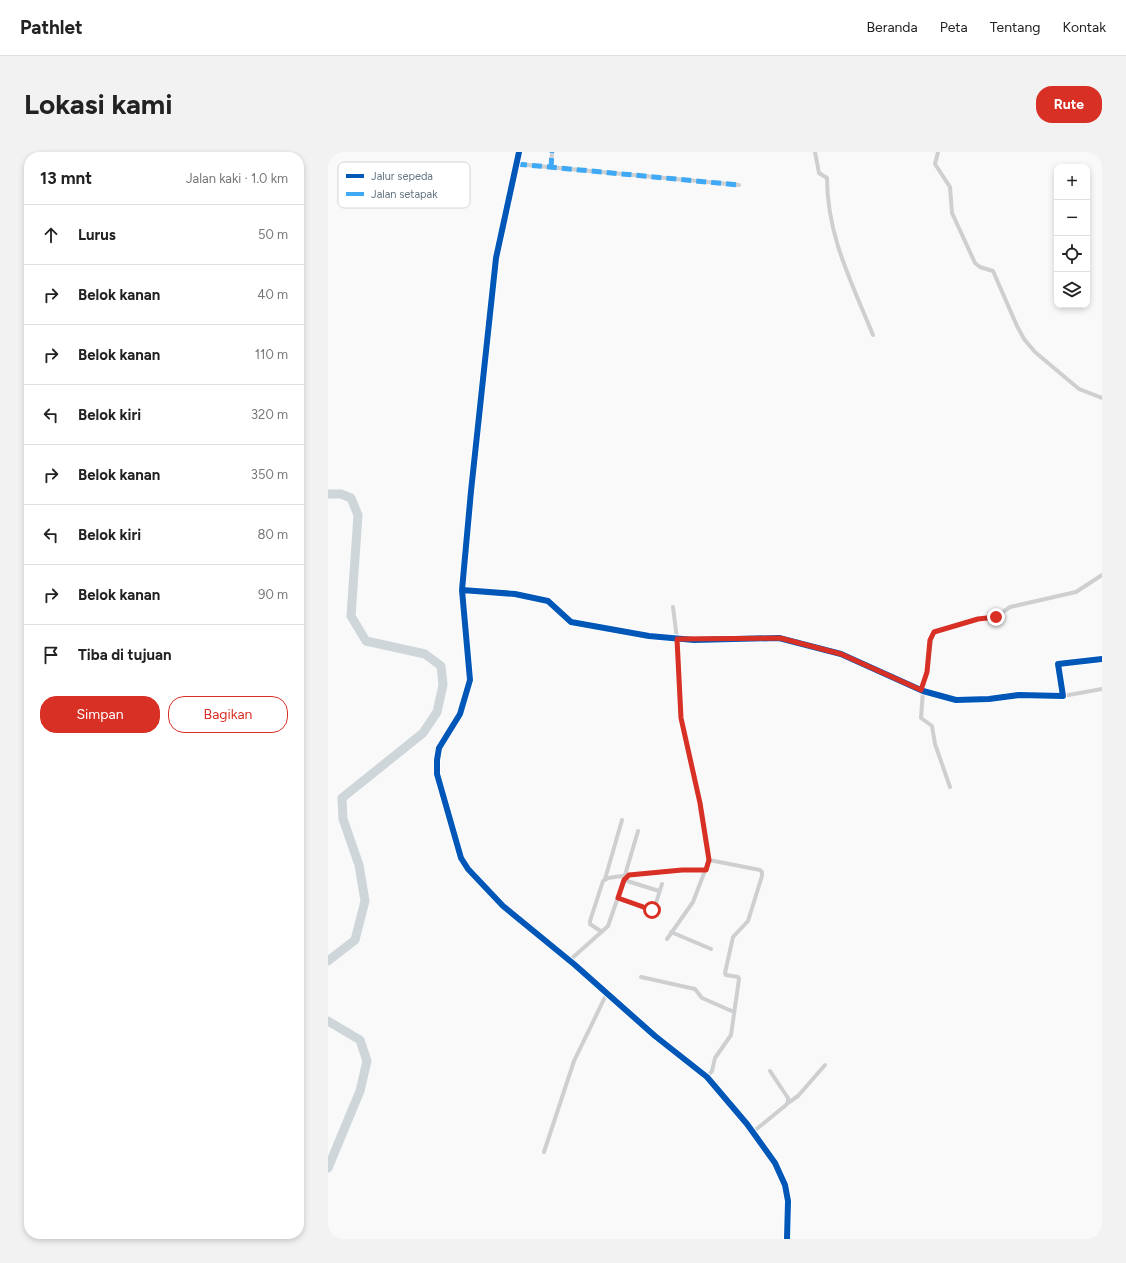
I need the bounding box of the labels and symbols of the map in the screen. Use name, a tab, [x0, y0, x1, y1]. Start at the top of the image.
legend	[338, 162, 470, 208]
text: Jalur sepeda	[371, 170, 433, 183]
text: Jalan setapak	[371, 188, 438, 201]
route end	[987, 608, 1005, 626]
route start	[643, 901, 661, 919]

